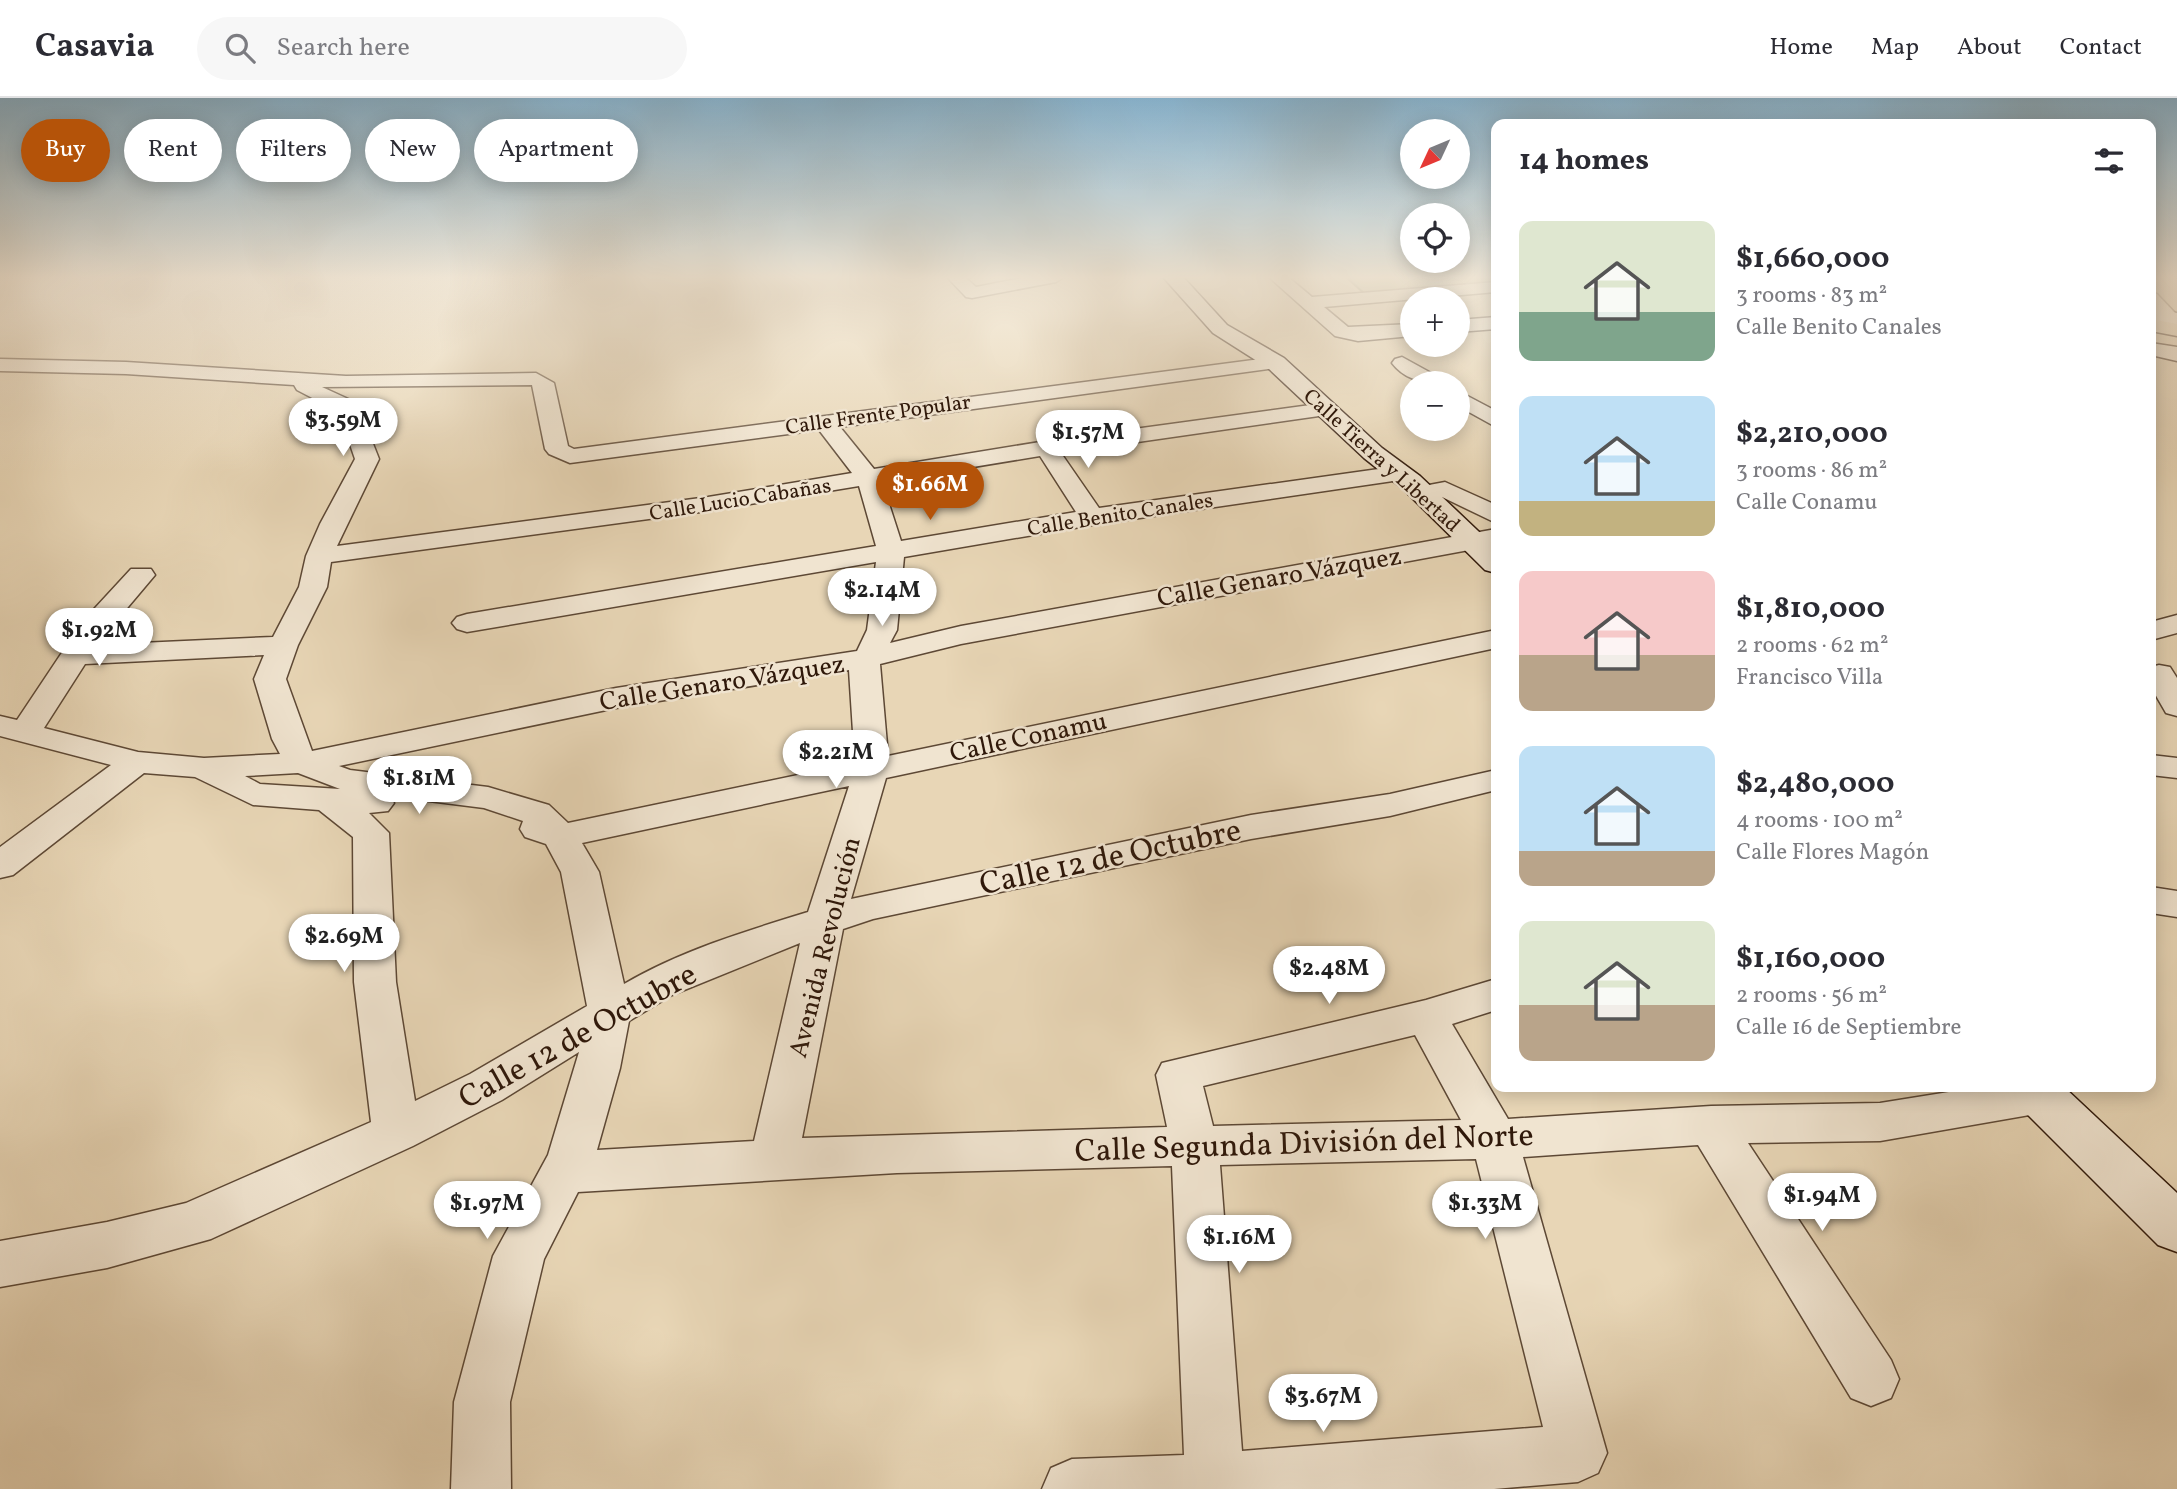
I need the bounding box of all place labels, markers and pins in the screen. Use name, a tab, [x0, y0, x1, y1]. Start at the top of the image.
pin: $3.59M	[286, 398, 400, 458]
pin: $1.57M	[1031, 410, 1145, 470]
pin: $1.66M	[873, 462, 987, 522]
pin: $2.14M	[825, 568, 939, 628]
pin: $1.92M	[42, 608, 156, 668]
pin: $2.21M	[779, 730, 893, 790]
pin: $1.81M	[362, 756, 476, 816]
pin: $2.69M	[287, 914, 401, 974]
pin: $2.48M	[1272, 946, 1386, 1006]
pin: $1.94M	[1765, 1174, 1879, 1233]
pin: $1.97M	[430, 1182, 544, 1241]
pin: $1.33M	[1428, 1182, 1542, 1241]
pin: $1.16M	[1182, 1216, 1296, 1275]
pin: $3.67M	[1266, 1374, 1380, 1434]

